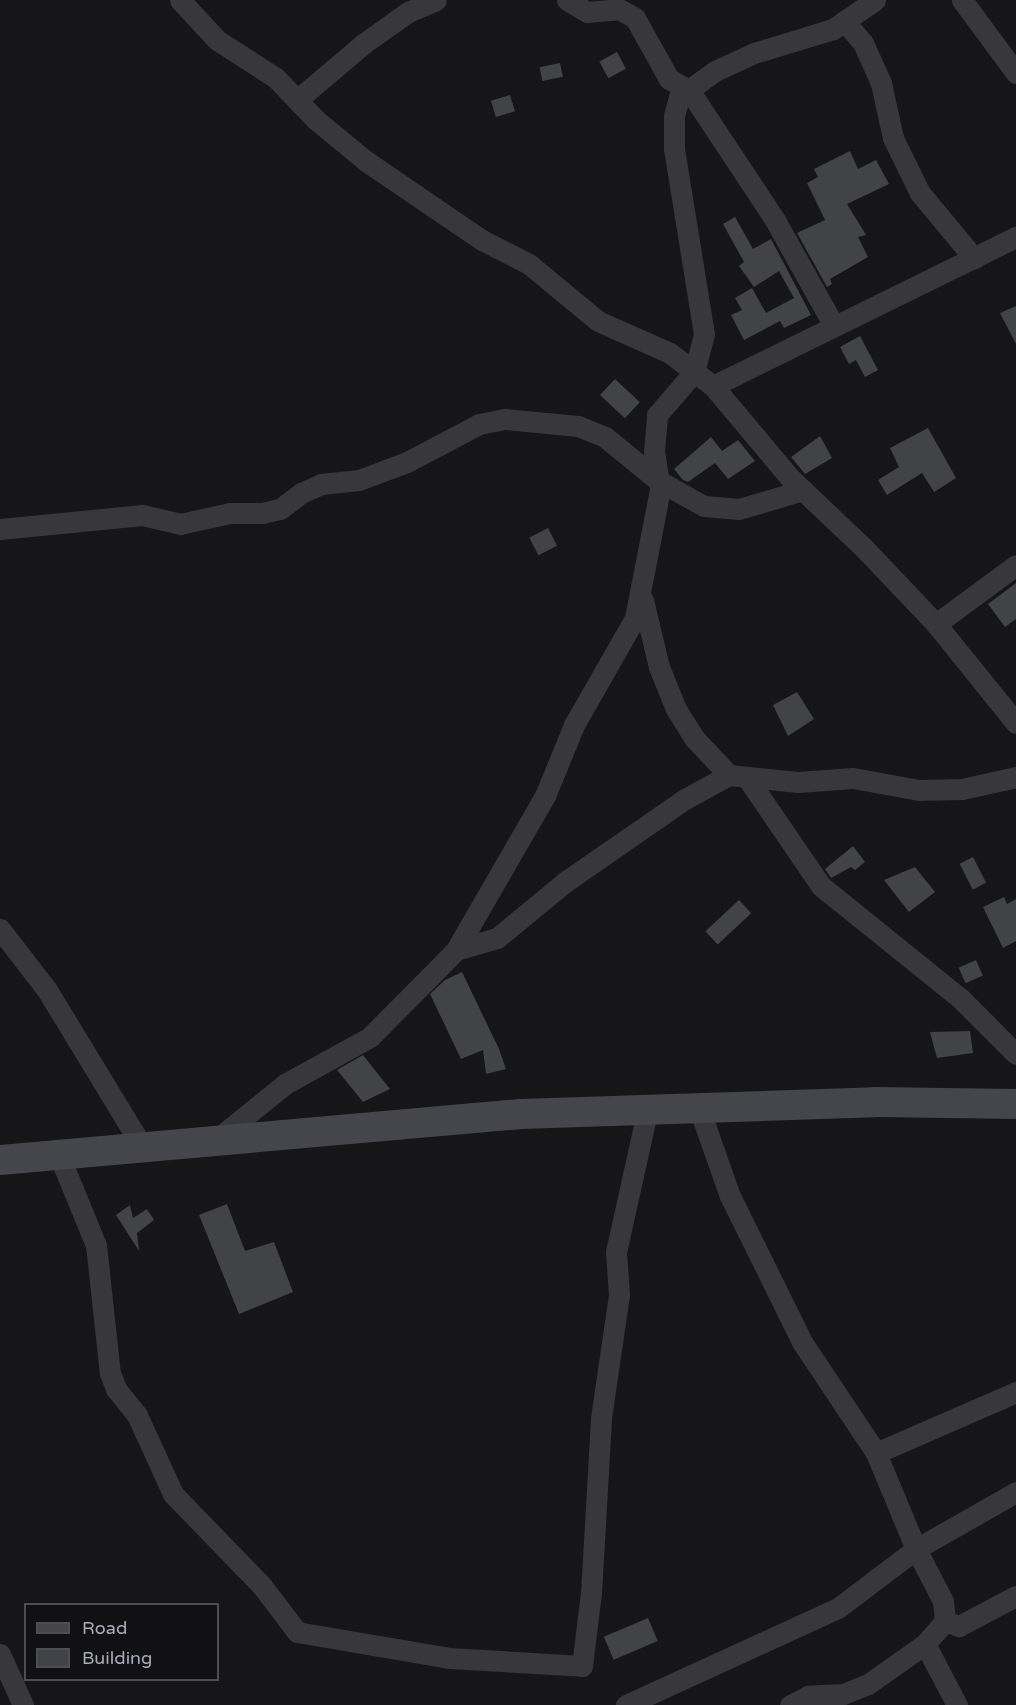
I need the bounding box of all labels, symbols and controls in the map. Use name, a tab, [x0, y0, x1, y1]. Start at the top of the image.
legend	[24, 1603, 219, 1681]
text: Road	[82, 1617, 127, 1639]
text: Building	[82, 1647, 152, 1669]

